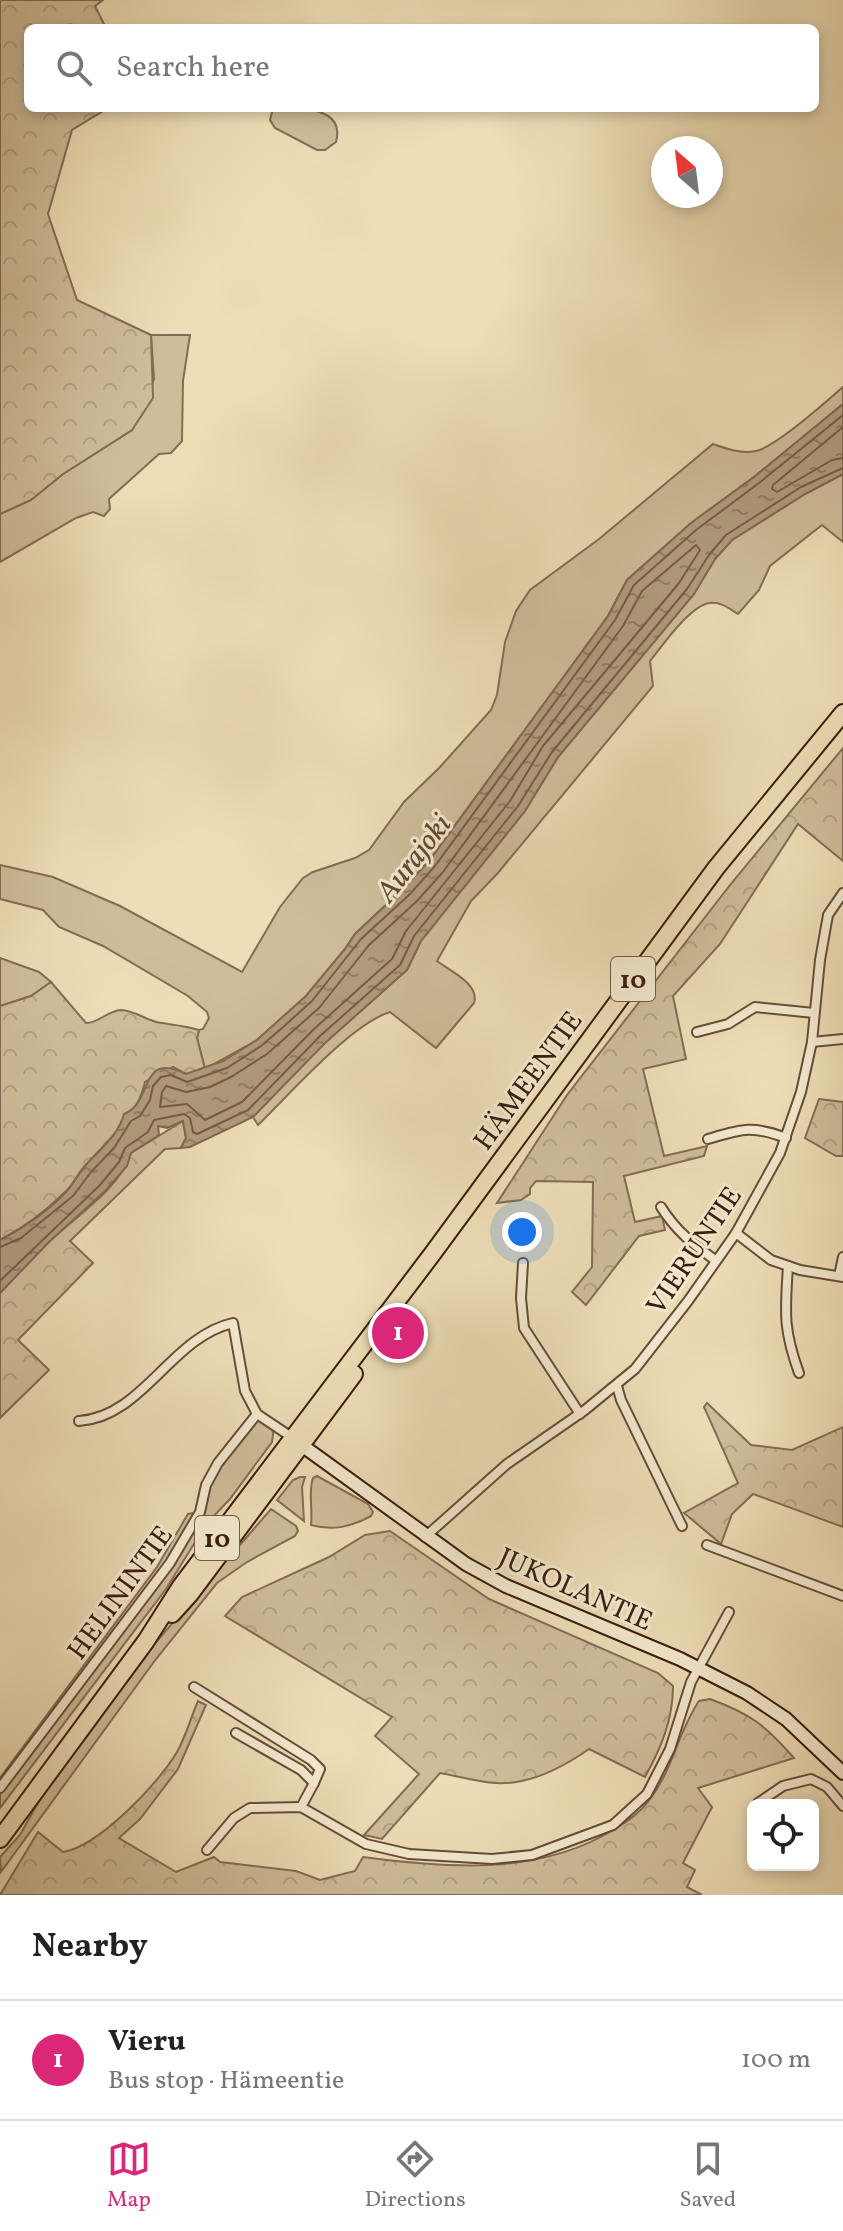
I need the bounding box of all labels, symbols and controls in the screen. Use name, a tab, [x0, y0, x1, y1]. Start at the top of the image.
search box	[24, 24, 819, 112]
icon: search	[52, 46, 96, 90]
text: Search here	[116, 47, 270, 89]
north arrow	[651, 136, 723, 208]
water label: Aurajoki	[366, 806, 463, 913]
road number: 10	[611, 957, 655, 1001]
street label: HÄMEENTIE	[465, 1004, 593, 1159]
street label: VIERUNTIE	[638, 1179, 752, 1323]
your location	[502, 1212, 542, 1252]
pin: 1	[372, 1303, 424, 1363]
road number: 10	[195, 1516, 239, 1560]
street label: HELININTIE	[59, 1518, 183, 1669]
street label: JUKOLANTIE	[492, 1539, 658, 1642]
map controls	[747, 1799, 819, 1871]
button: locate	[747, 1799, 819, 1871]
text: Nearby	[32, 1924, 148, 1971]
text: Vieru	[108, 2021, 186, 2063]
text: 1	[53, 2042, 63, 2078]
text: 100 m	[741, 2042, 811, 2078]
text: Bus stop · Hämeentie	[108, 2063, 344, 2099]
tab: Map	[107, 2137, 151, 2216]
tab: Directions	[365, 2137, 466, 2216]
tab: Saved	[679, 2137, 736, 2216]

